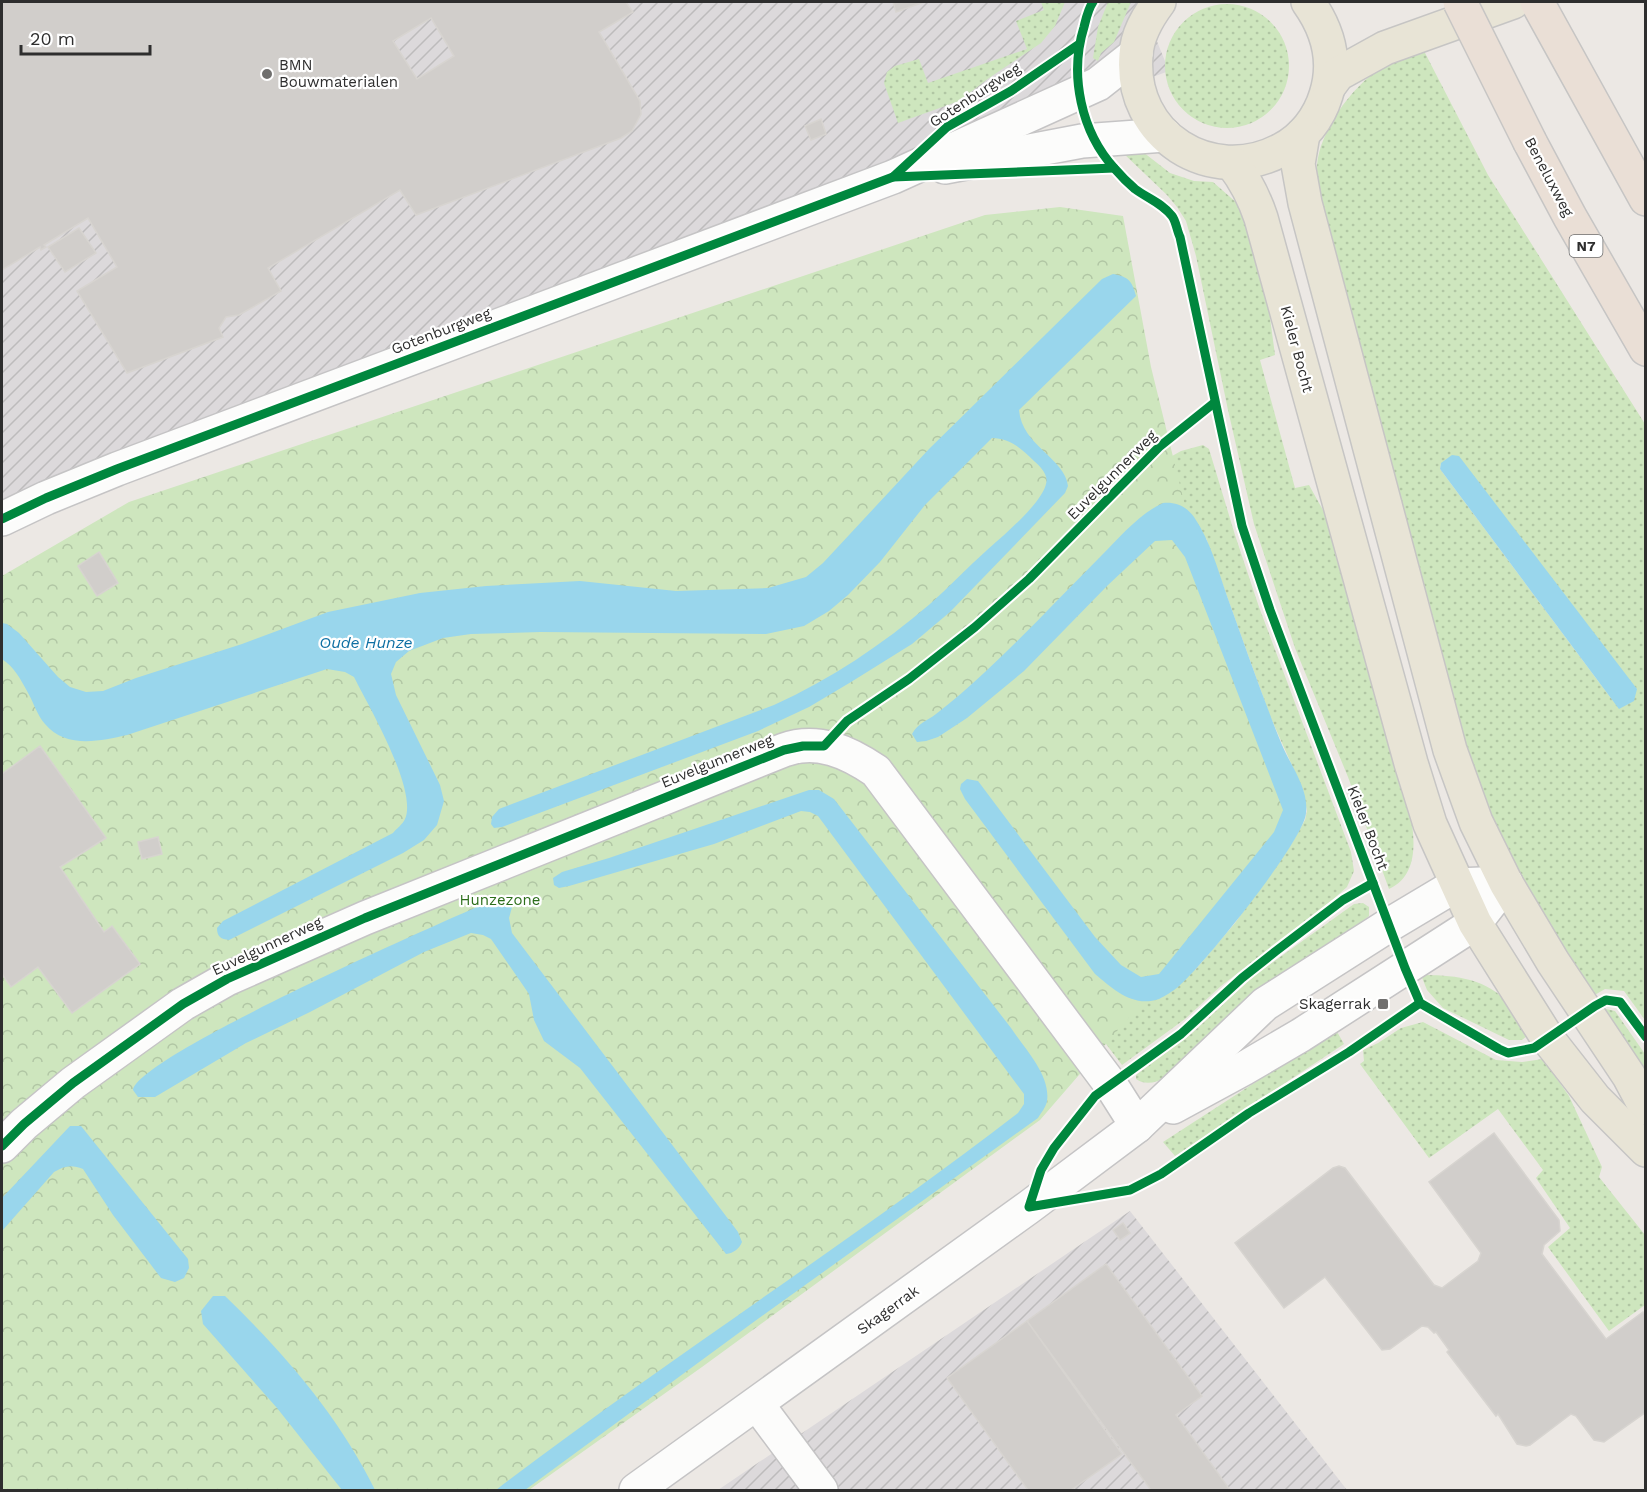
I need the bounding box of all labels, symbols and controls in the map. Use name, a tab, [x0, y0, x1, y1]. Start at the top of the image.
scale bar	[21, 18, 150, 56]
text: 20 m	[30, 28, 75, 49]
place label: BMN Bouwmaterialen	[279, 56, 398, 91]
street label: Gotenburgweg	[926, 59, 1024, 131]
marker: BMN Bouwmaterialen	[260, 67, 274, 81]
street label: Beneluxweg	[1521, 134, 1577, 220]
road number: N7	[1570, 235, 1602, 257]
street label: Gotenburgweg	[389, 304, 493, 358]
street label: Kieler Bocht	[1277, 304, 1317, 395]
street label: Euvelgunnerweg	[1064, 426, 1161, 523]
water label: Oude Hunze	[319, 633, 413, 652]
street label: Euvelgunnerweg	[658, 730, 776, 792]
street label: Kieler Bocht	[1344, 783, 1393, 874]
park label: Hunzezone	[460, 891, 540, 909]
street label: Euvelgunnerweg	[209, 913, 325, 979]
place label: Skagerrak	[1299, 995, 1371, 1013]
marker: Skagerrak	[1376, 997, 1390, 1011]
street label: Skagerrak	[854, 1281, 923, 1338]

